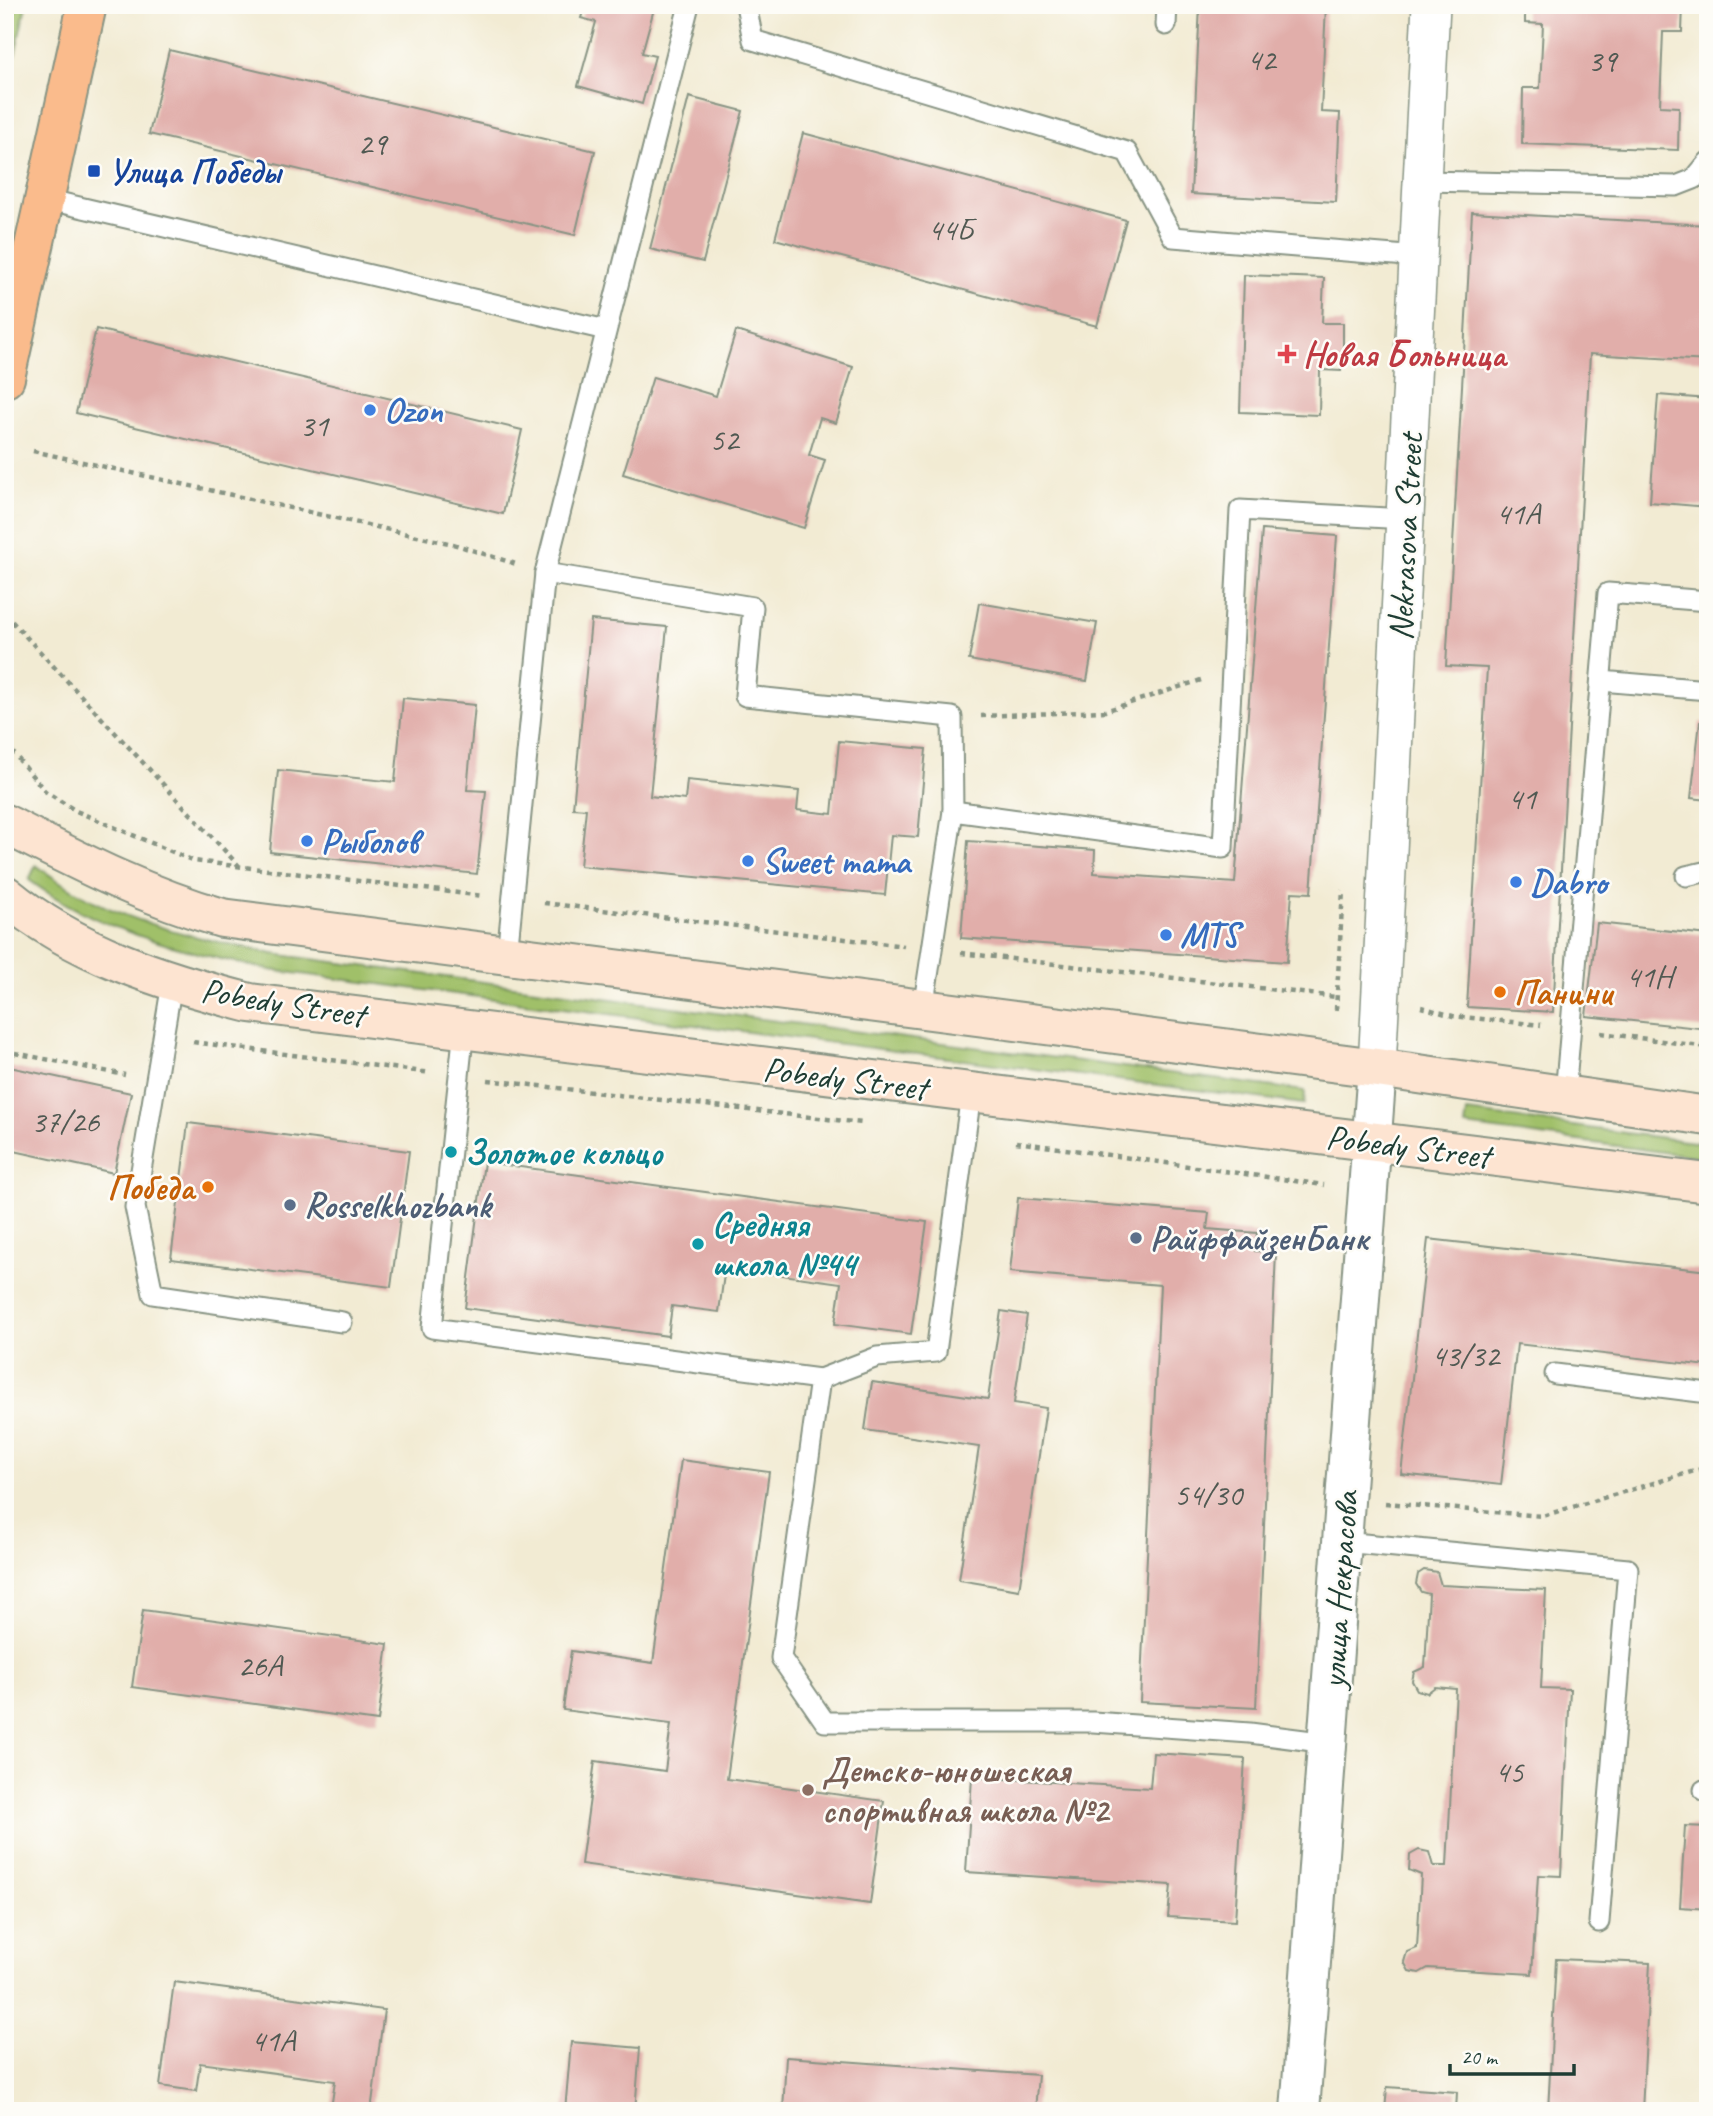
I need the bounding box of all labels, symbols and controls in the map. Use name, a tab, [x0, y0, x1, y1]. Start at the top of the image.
house number: 42	[1247, 39, 1278, 80]
house number: 39	[1588, 40, 1619, 81]
house number: 29	[358, 123, 389, 164]
place label: Улица Победы	[108, 149, 283, 194]
marker: Улица Победы	[86, 163, 102, 179]
house number: 44Б	[927, 209, 977, 250]
place label: Новая Больница	[1303, 332, 1508, 377]
marker: Новая Больница	[1277, 344, 1297, 364]
place label: Ozon	[384, 388, 443, 433]
marker: Ozon	[362, 402, 378, 418]
house number: 31	[300, 405, 330, 446]
house number: 52	[710, 419, 741, 460]
street label: Nekrasova Street	[1378, 429, 1434, 642]
house number: 41А	[1496, 493, 1542, 534]
house number: 41	[1508, 778, 1538, 819]
place label: Рыболов	[321, 819, 424, 864]
marker: Рыболов	[299, 833, 315, 849]
place label: Sweet mama	[762, 839, 913, 884]
marker: Sweet mama	[740, 853, 756, 869]
place label: Dabro	[1530, 860, 1610, 905]
marker: Dabro	[1508, 874, 1524, 890]
place label: MTS	[1180, 913, 1244, 958]
marker: MTS	[1158, 927, 1174, 943]
house number: 41Н	[1626, 956, 1677, 997]
street label: Pobedy Street	[198, 967, 372, 1038]
place label: Панини	[1514, 970, 1615, 1015]
marker: Панини	[1492, 984, 1508, 1000]
street label: Pobedy Street	[761, 1046, 934, 1111]
house number: 37/26	[31, 1101, 101, 1142]
street label: Pobedy Street	[1324, 1114, 1497, 1179]
place label: Золотое кольцо	[465, 1130, 665, 1175]
marker: Золотое кольцо	[443, 1144, 459, 1160]
place label: Победа	[107, 1165, 197, 1210]
marker: Победа	[200, 1179, 216, 1195]
place label: Rosselkhozbank	[304, 1183, 494, 1228]
marker: Rosselkhozbank	[282, 1197, 298, 1213]
place label: Средняя школа №44	[712, 1202, 860, 1287]
place label: РайффайзенБанк	[1150, 1216, 1371, 1261]
marker: РайффайзенБанк	[1128, 1230, 1144, 1246]
marker: Средняя школа №44	[690, 1236, 706, 1252]
house number: 43/32	[1431, 1335, 1502, 1376]
house number: 54/30	[1174, 1474, 1245, 1515]
street label: улица Некрасова	[1310, 1487, 1369, 1692]
house number: 26А	[238, 1645, 284, 1686]
place label: Детско-юношеская спортивная школа №2	[822, 1748, 1111, 1833]
house number: 45	[1495, 1751, 1525, 1792]
marker: Детско-юношеская спортивная школа №2	[800, 1782, 816, 1798]
house number: 41А	[251, 2020, 297, 2061]
scale bar	[1450, 2032, 1575, 2076]
text: 20 m	[1461, 2044, 1499, 2070]

